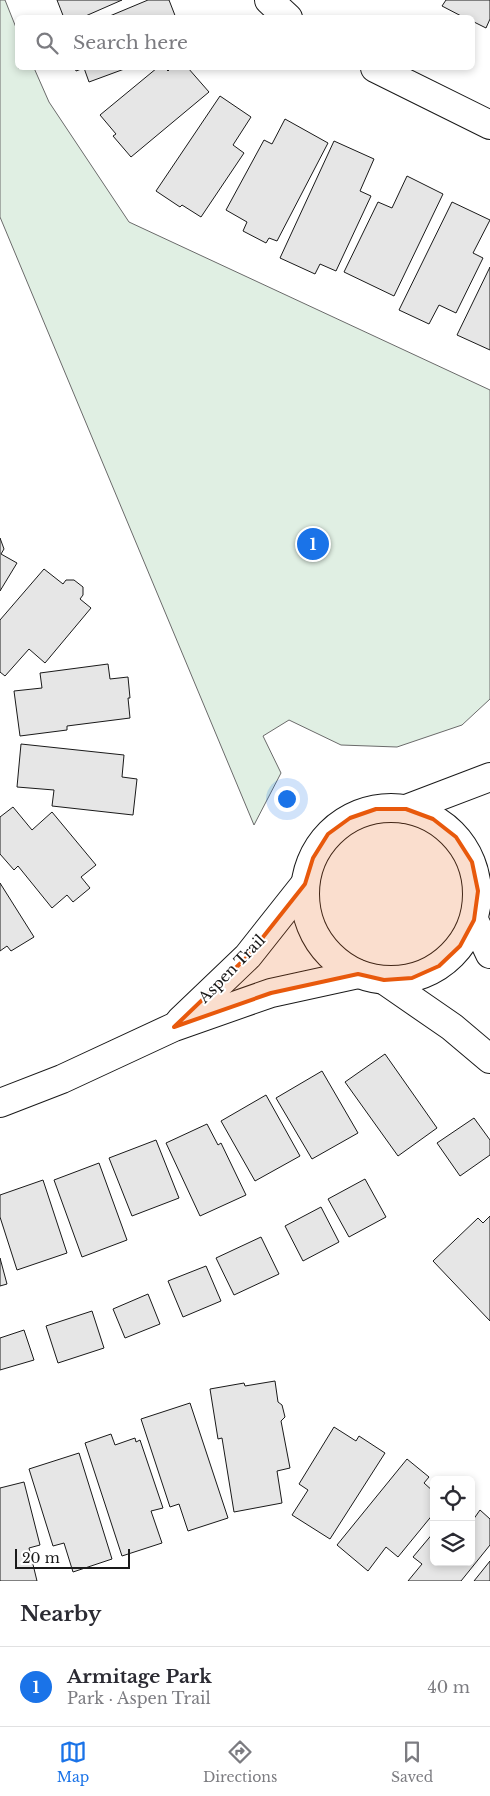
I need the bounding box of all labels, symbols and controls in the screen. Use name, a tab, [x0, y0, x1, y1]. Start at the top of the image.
search box	[15, 15, 475, 70]
icon: search	[33, 29, 61, 57]
text: Search here	[73, 31, 188, 54]
pin: 1	[297, 525, 329, 563]
your location	[274, 786, 300, 812]
street label: Aspen Trail	[194, 930, 269, 1008]
map controls	[430, 1476, 475, 1566]
button: locate	[430, 1476, 475, 1521]
button: layers	[430, 1521, 475, 1566]
scale bar	[15, 1546, 130, 1569]
text: 20 m	[22, 1549, 60, 1567]
text: Nearby	[20, 1601, 101, 1627]
text: Armitage Park	[67, 1665, 212, 1688]
text: 1	[33, 1677, 39, 1697]
text: 40 m	[427, 1677, 470, 1697]
text: Park · Aspen Trail	[67, 1688, 211, 1708]
tab: Map	[57, 1738, 89, 1786]
tab: Directions	[203, 1738, 277, 1786]
tab: Saved	[391, 1738, 433, 1786]

